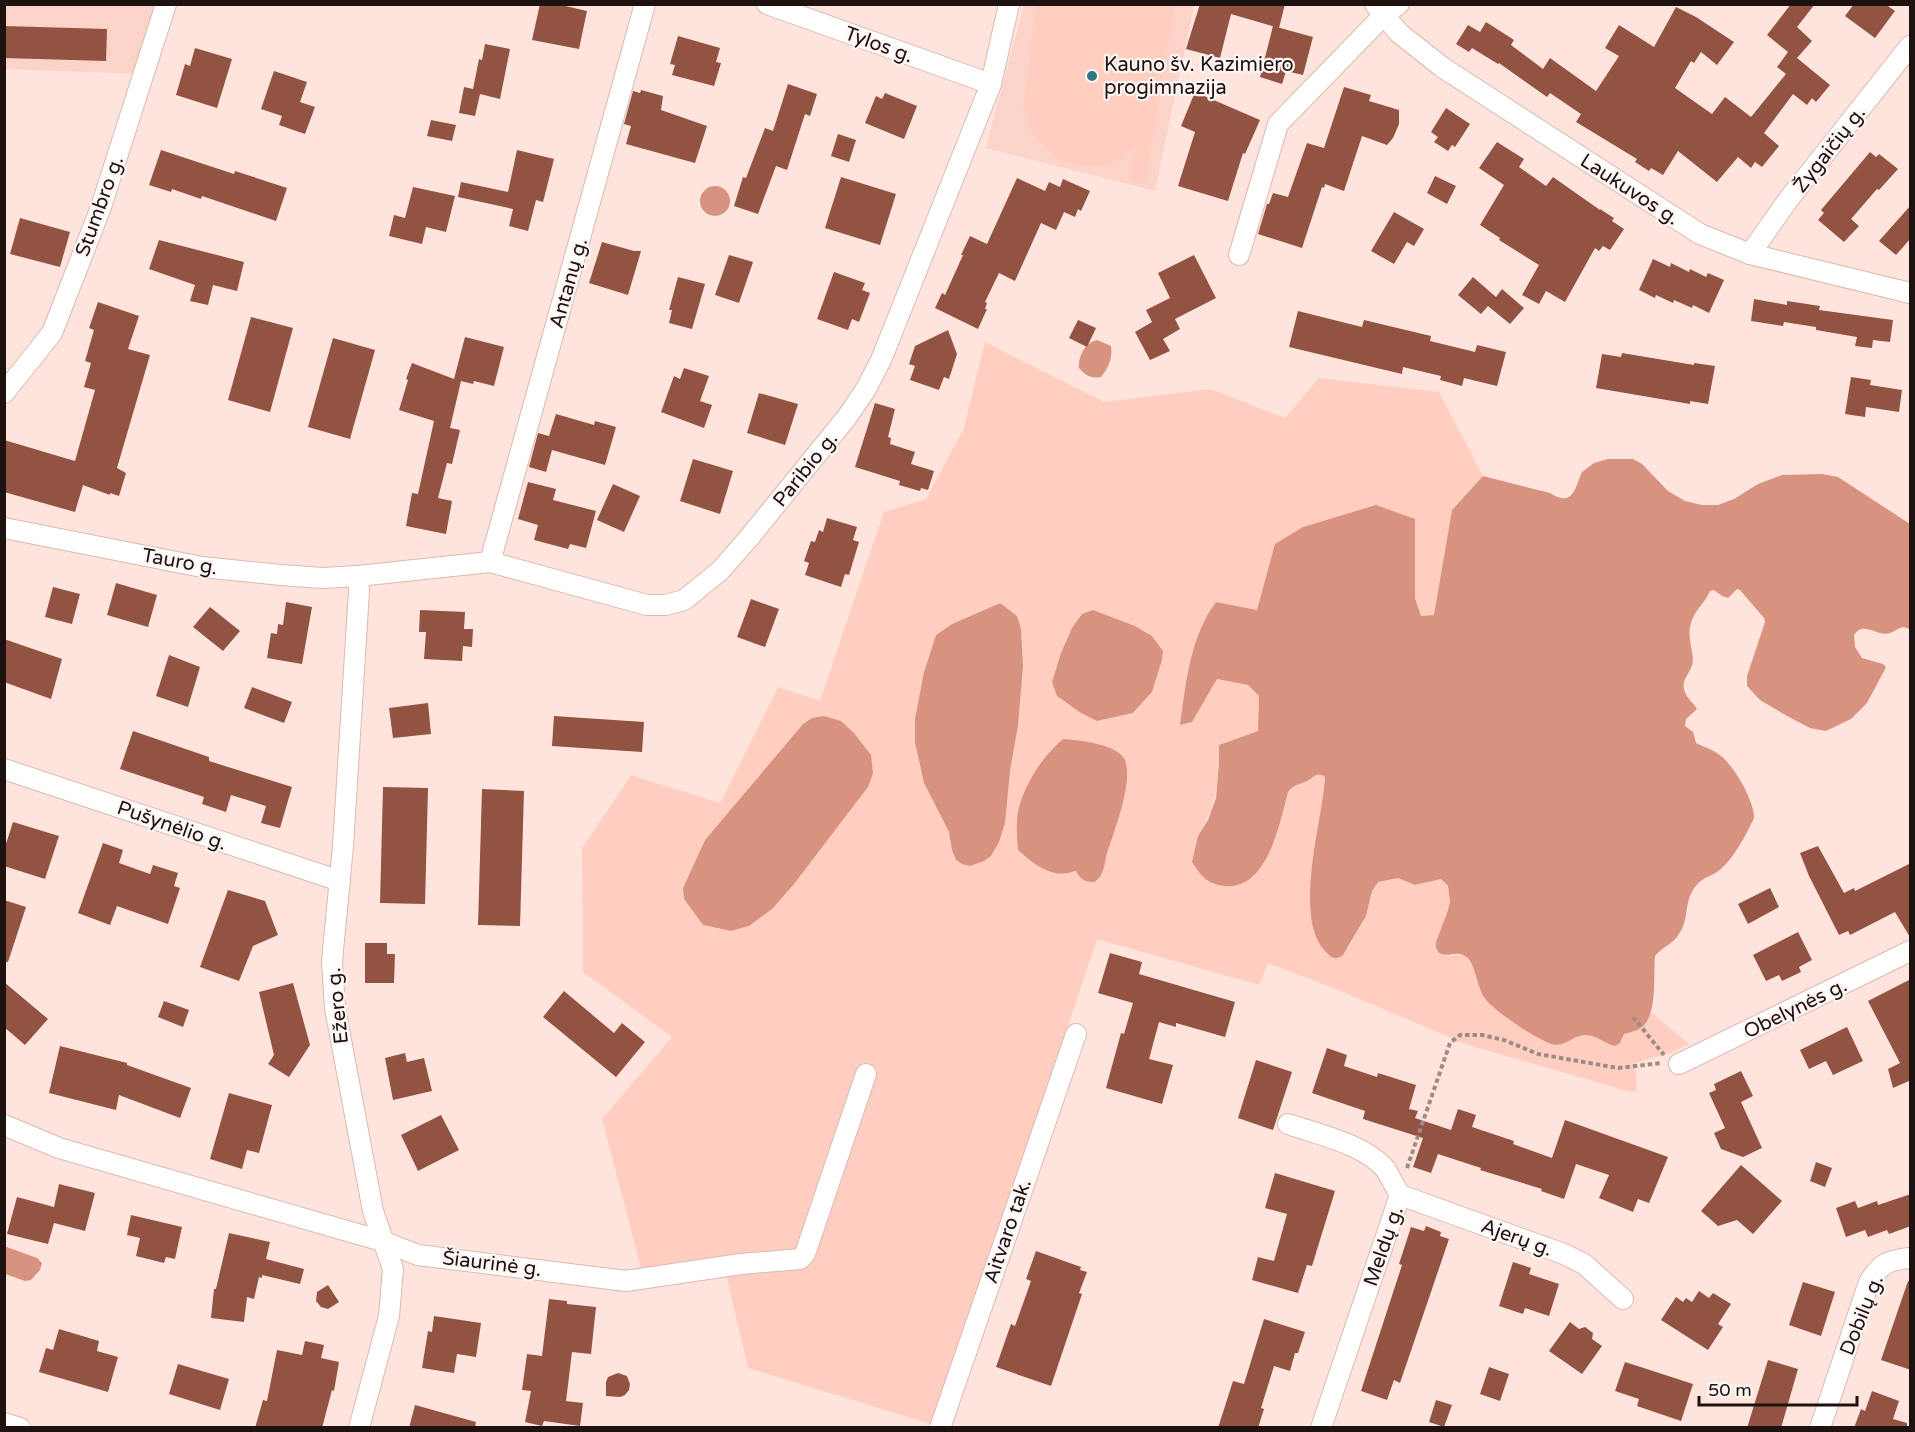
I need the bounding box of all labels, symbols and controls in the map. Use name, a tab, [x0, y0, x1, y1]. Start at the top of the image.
street label: Tylos g.	[841, 21, 916, 68]
place label: Kauno šv. Kazimiero progimnazija	[1104, 53, 1294, 100]
marker: Kauno šv. Kazimiero progimnazija	[1085, 69, 1099, 83]
street label: Žygaičių g.	[1788, 101, 1871, 198]
street label: Laukuvos g.	[1575, 149, 1683, 231]
street label: Stumbro g.	[71, 153, 129, 260]
street label: Antanų g.	[545, 235, 593, 331]
street label: Paribio g.	[768, 427, 843, 512]
street label: Tauro g.	[140, 544, 220, 580]
street label: Pušynėlio g.	[114, 796, 230, 856]
street label: Ežero g.	[322, 967, 354, 1045]
street label: Obelynės g.	[1740, 974, 1851, 1044]
street label: Aitvaro tak.	[979, 1176, 1037, 1287]
street label: Meldų g.	[1359, 1203, 1409, 1290]
street label: Ajerų g.	[1478, 1214, 1556, 1262]
street label: Šiaurinė g.	[441, 1245, 543, 1282]
street label: Dobilų g.	[1835, 1272, 1889, 1359]
scale bar	[1699, 1369, 1856, 1407]
text: 50 m	[1708, 1379, 1752, 1401]

